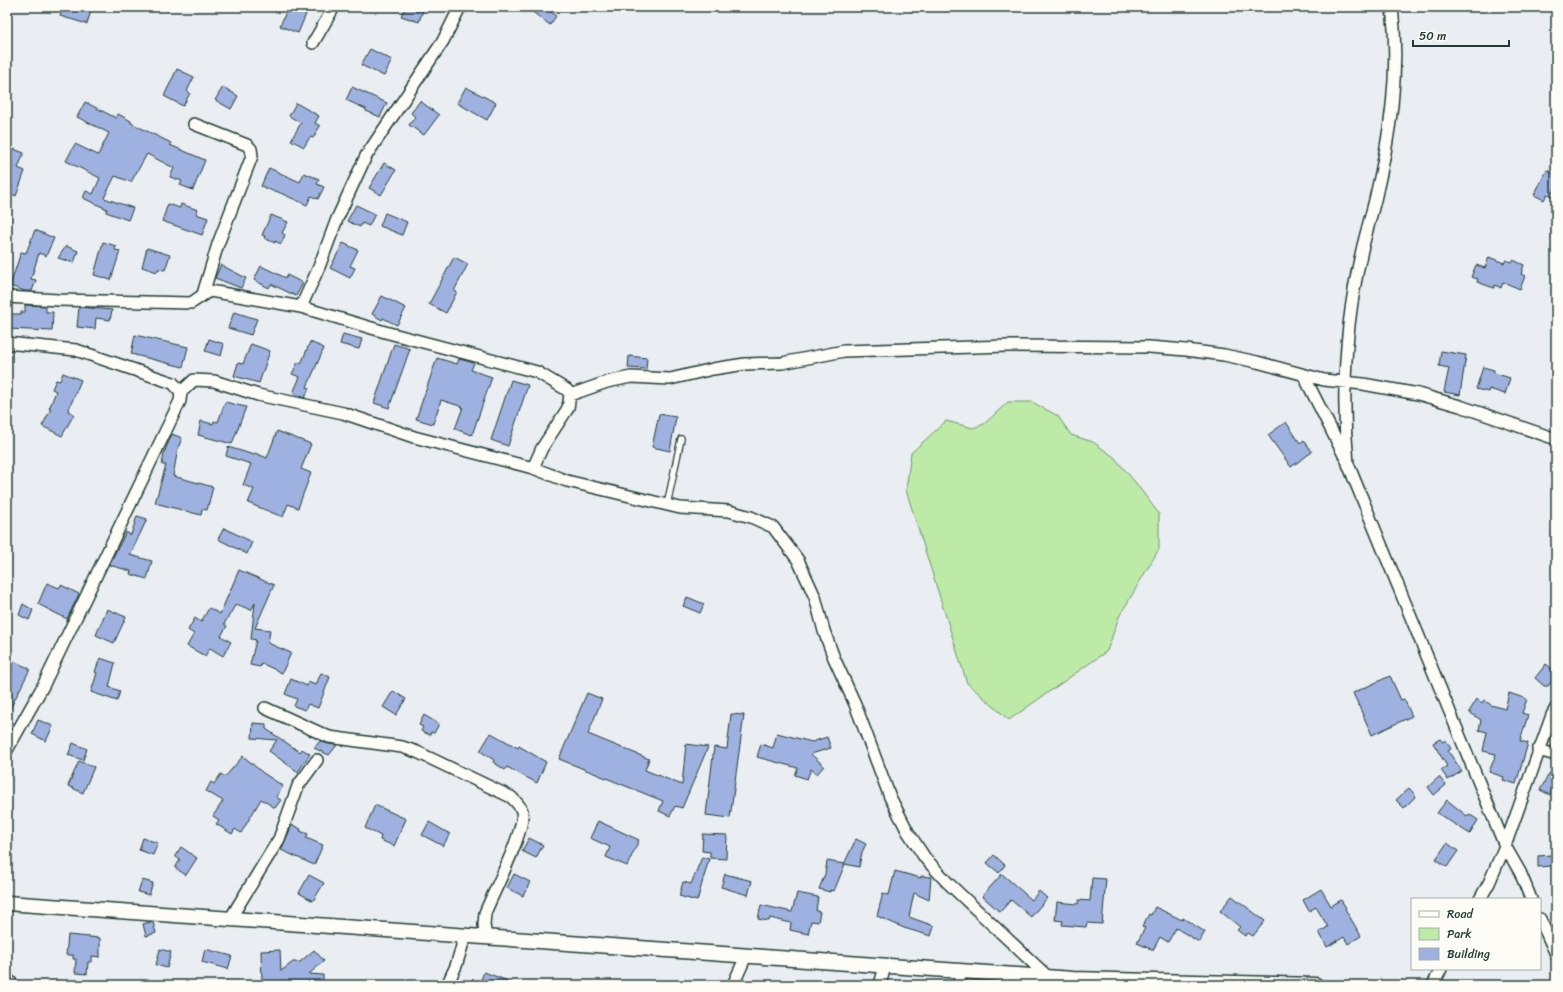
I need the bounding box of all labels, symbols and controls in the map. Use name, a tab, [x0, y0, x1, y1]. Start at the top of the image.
scale bar	[1413, 22, 1509, 48]
text: 50 m	[1419, 25, 1446, 47]
legend	[1411, 898, 1541, 970]
text: Road	[1447, 903, 1474, 925]
text: Park	[1447, 923, 1472, 945]
text: Building	[1447, 943, 1490, 965]

